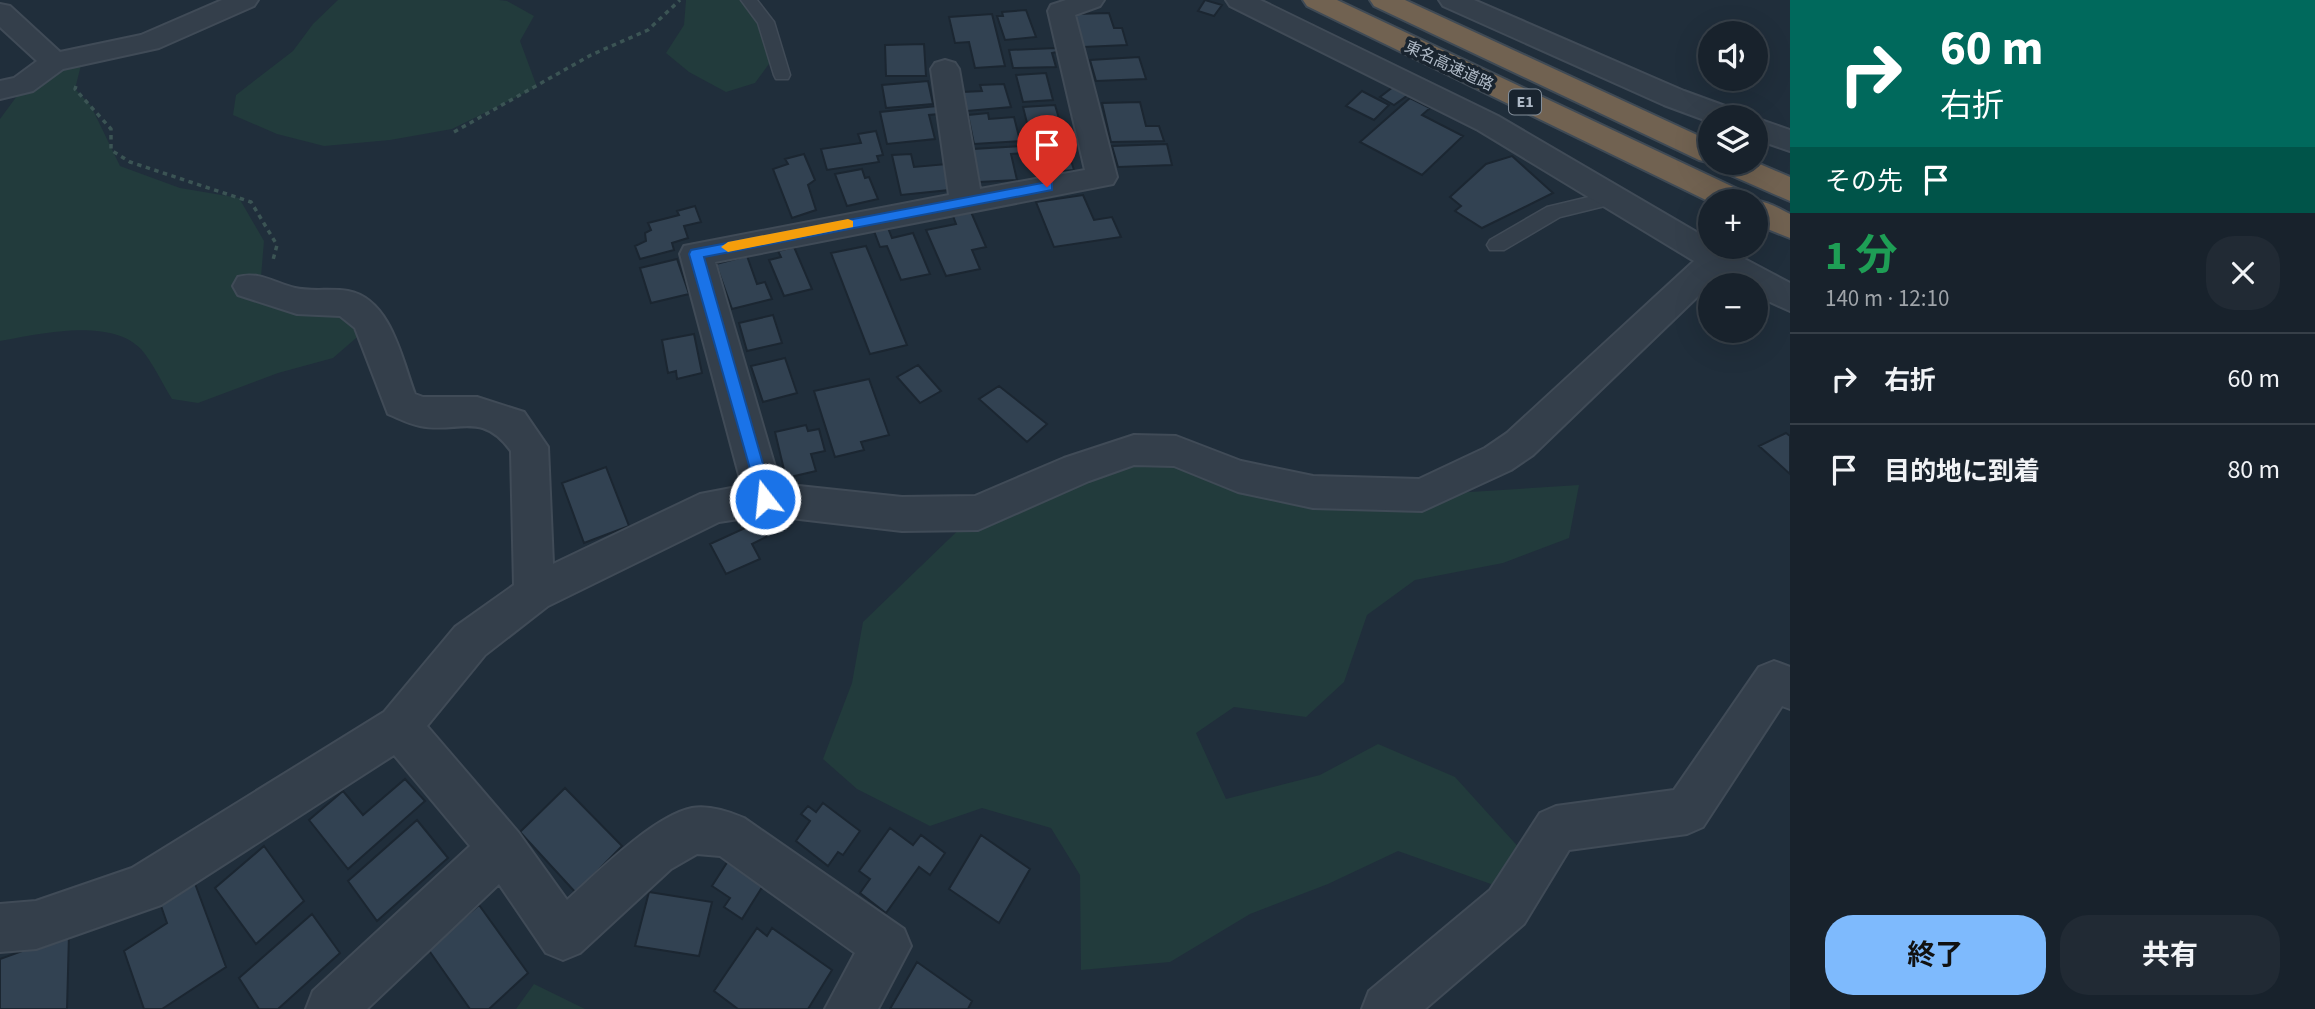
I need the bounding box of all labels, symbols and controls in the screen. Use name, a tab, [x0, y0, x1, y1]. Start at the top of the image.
text: 60 m	[1940, 14, 2044, 84]
map controls	[1698, 21, 1768, 343]
button: sound	[1698, 21, 1768, 91]
icon: right	[1825, 28, 1916, 119]
street label: 東名高速道路	[1401, 36, 1497, 96]
text: 右折	[1940, 83, 2004, 129]
road number: E1	[1509, 90, 1541, 114]
button: layers	[1698, 105, 1768, 175]
pin	[1017, 115, 1077, 187]
icon: arrive	[1028, 126, 1066, 164]
icon: arrive	[1917, 161, 1955, 199]
text: その先	[1825, 163, 1903, 200]
button: +	[1698, 189, 1768, 259]
text: 1 分	[1825, 226, 1898, 286]
button: close	[2206, 236, 2280, 310]
button: −	[1698, 273, 1768, 343]
text: 140 m · 12:10	[1825, 282, 1949, 315]
icon: right	[1825, 360, 1863, 398]
text: 60 m	[2227, 360, 2280, 397]
text: 右折	[1884, 362, 1936, 399]
icon: arrive	[1825, 451, 1863, 489]
text: 80 m	[2227, 451, 2280, 488]
text: 目的地に到着	[1884, 453, 2040, 490]
position arrow	[728, 462, 802, 536]
button: 終了	[1825, 915, 2046, 995]
button: 共有	[2060, 915, 2280, 995]

